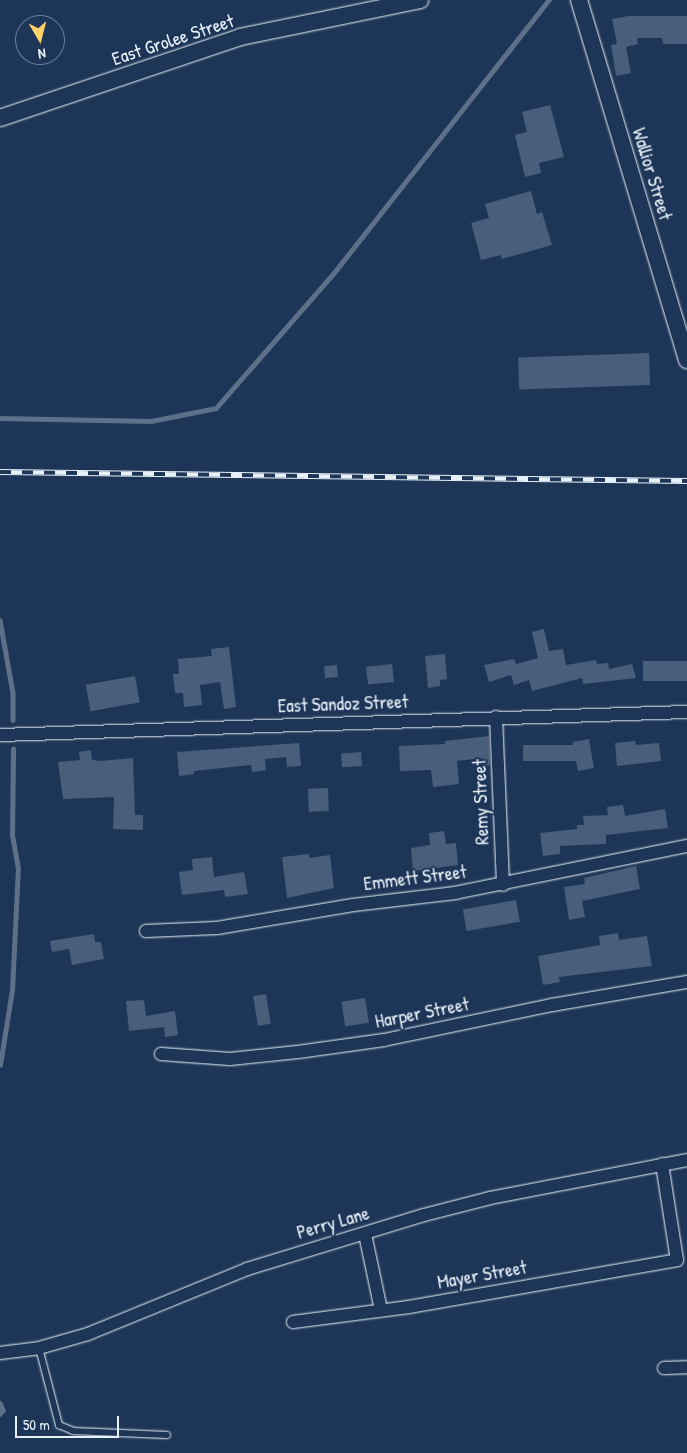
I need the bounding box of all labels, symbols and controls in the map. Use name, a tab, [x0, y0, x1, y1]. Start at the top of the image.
street label: East Grolee Street	[109, 10, 237, 70]
north arrow	[15, 15, 65, 65]
text: N	[37, 44, 47, 64]
street label: Wallior Street	[627, 125, 677, 223]
street label: East Sandoz Street	[277, 690, 409, 718]
street label: Remy Street	[468, 759, 494, 845]
street label: Emmett Street	[362, 860, 468, 896]
street label: Harper Street	[373, 993, 471, 1033]
street label: Perry Lane	[294, 1202, 372, 1244]
street label: Mayer Street	[436, 1256, 528, 1294]
scale bar	[18, 1406, 121, 1438]
text: 50 m	[23, 1414, 50, 1435]

